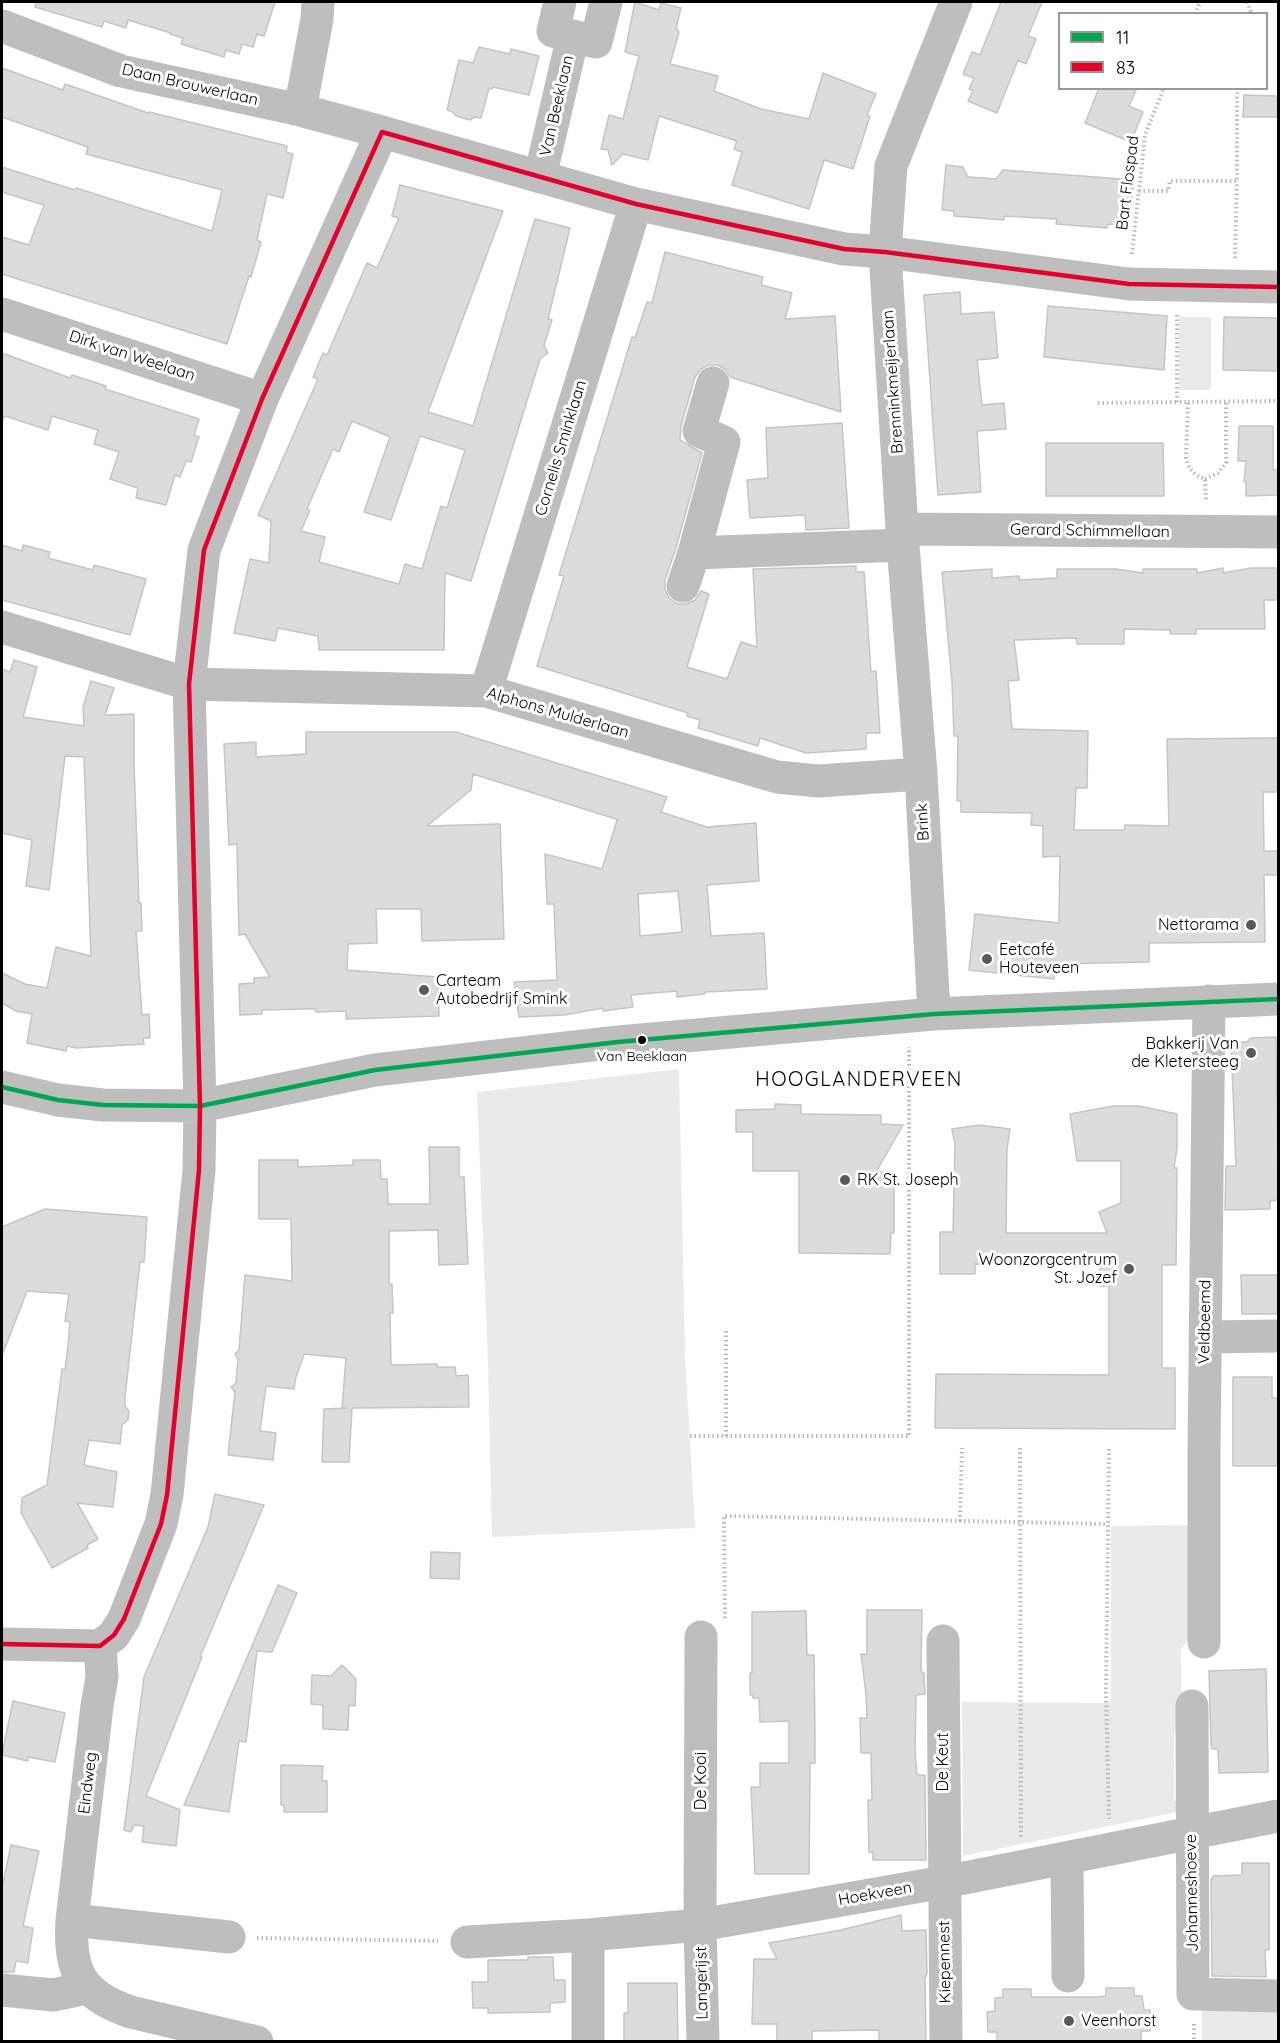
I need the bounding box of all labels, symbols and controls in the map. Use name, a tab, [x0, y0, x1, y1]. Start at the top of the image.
legend	[1058, 12, 1268, 90]
text: 11	[1116, 26, 1129, 49]
street label: Van Beeklaan	[536, 54, 578, 158]
text: 83	[1116, 56, 1135, 79]
street label: Daan Brouwerlaan	[120, 60, 260, 110]
street label: Bart Flospad	[1113, 135, 1143, 231]
street label: Brenninkmeijerlaan	[878, 309, 908, 455]
street label: Dirk van Weelaan	[66, 327, 198, 385]
street label: Cornelis Sminklaan	[531, 378, 591, 518]
street label: Gerard Schimmellaan	[1010, 520, 1170, 542]
street label: Alphons Mulderlaan	[485, 684, 631, 742]
street label: Brink	[912, 803, 934, 841]
place label: Nettorama	[1158, 915, 1239, 935]
marker: Nettorama	[1244, 918, 1258, 932]
place label: Eetcafé Houteveen	[999, 940, 1079, 978]
marker: Eetcafé Houteveen	[980, 952, 994, 966]
place label: Carteam Autobedrijf Smink	[436, 971, 568, 1009]
marker: Carteam Autobedrijf Smink	[417, 983, 431, 997]
marker: Van Beeklaan	[636, 1034, 648, 1046]
place label: Bakkerij Van de Kletersteeg	[1131, 1034, 1239, 1072]
marker: Bakkerij Van de Kletersteeg	[1244, 1046, 1258, 1060]
place label: Van Beeklaan	[597, 1049, 687, 1065]
district label: HOOGLANDERVEEN	[755, 1068, 963, 1092]
place label: RK St. Joseph	[857, 1170, 959, 1190]
marker: RK St. Joseph	[838, 1173, 852, 1187]
place label: Woonzorgcentrum St. Jozef	[979, 1250, 1117, 1288]
marker: Woonzorgcentrum St. Jozef	[1122, 1262, 1136, 1276]
street label: Veldbeemd	[1195, 1280, 1215, 1364]
street label: De Keut	[933, 1732, 953, 1792]
street label: Eindweg	[75, 1751, 101, 1815]
street label: De Kooi	[691, 1752, 711, 1810]
street label: Johanneshoeve	[1181, 1834, 1203, 1952]
street label: Hoekveen	[837, 1878, 913, 1910]
street label: Kiepennest	[935, 1921, 955, 2003]
street label: Langerijst	[692, 1946, 712, 2020]
place label: Veenhorst	[1081, 2011, 1156, 2031]
marker: Veenhorst	[1062, 2014, 1076, 2028]

